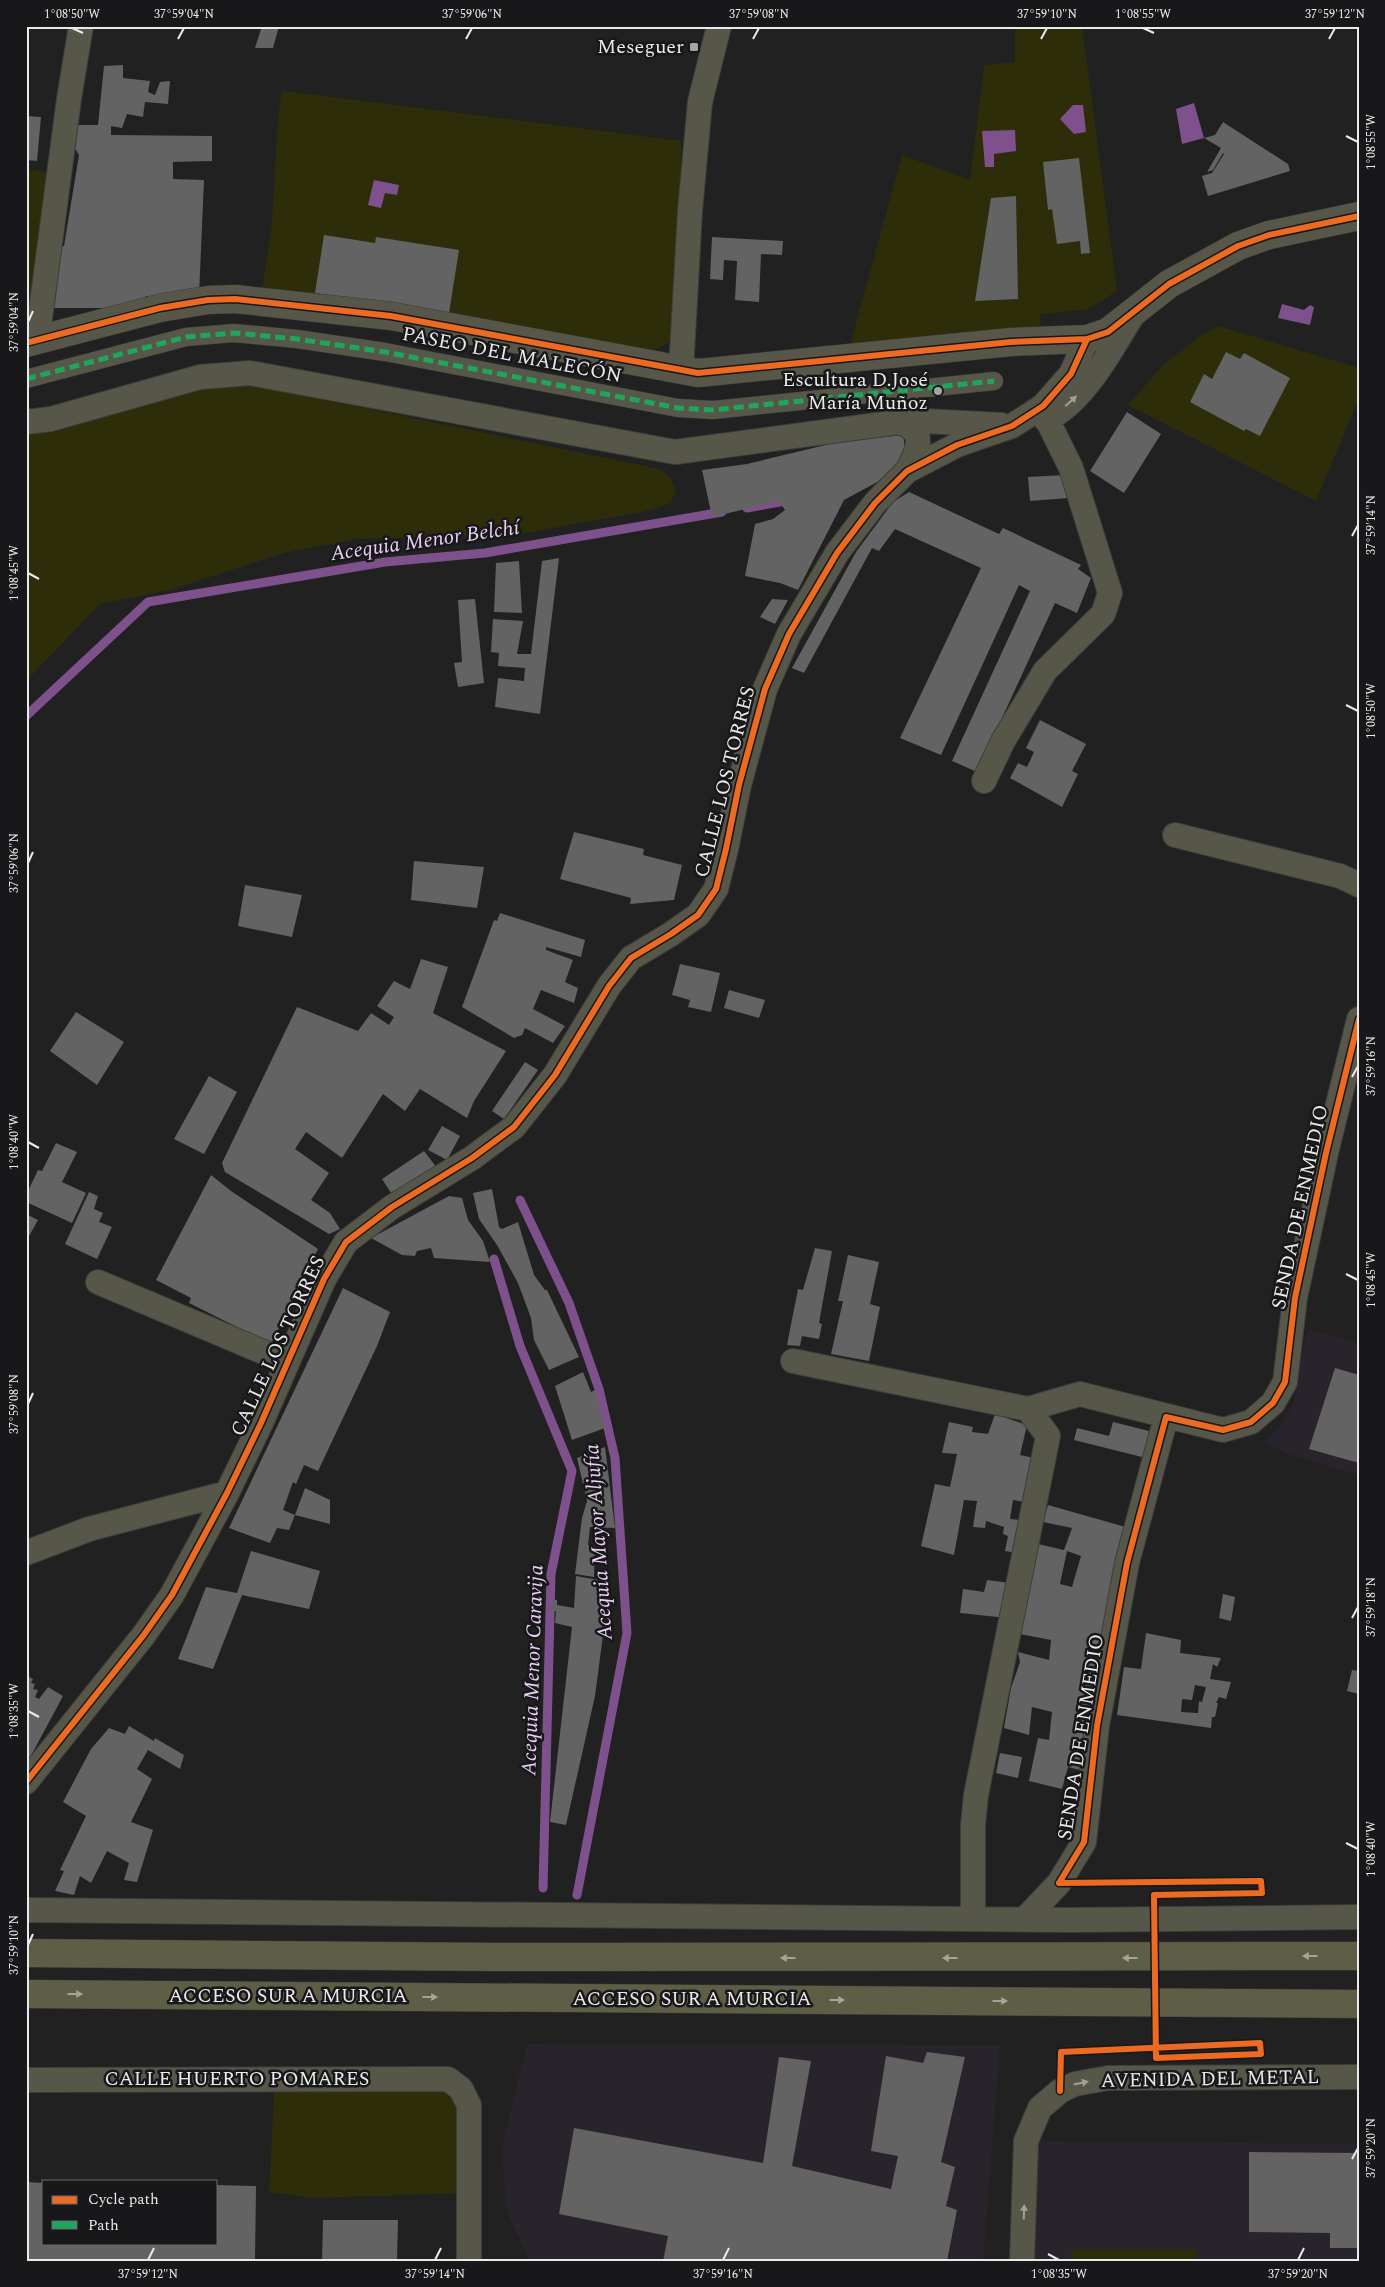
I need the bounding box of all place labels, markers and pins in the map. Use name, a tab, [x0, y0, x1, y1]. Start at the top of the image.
place label: Meseguer	[597, 32, 684, 62]
marker: Meseguer	[688, 41, 700, 53]
place label: Escultura D.José María Muñoz	[782, 365, 928, 418]
marker: Escultura D.José María Muñoz	[932, 385, 944, 397]

